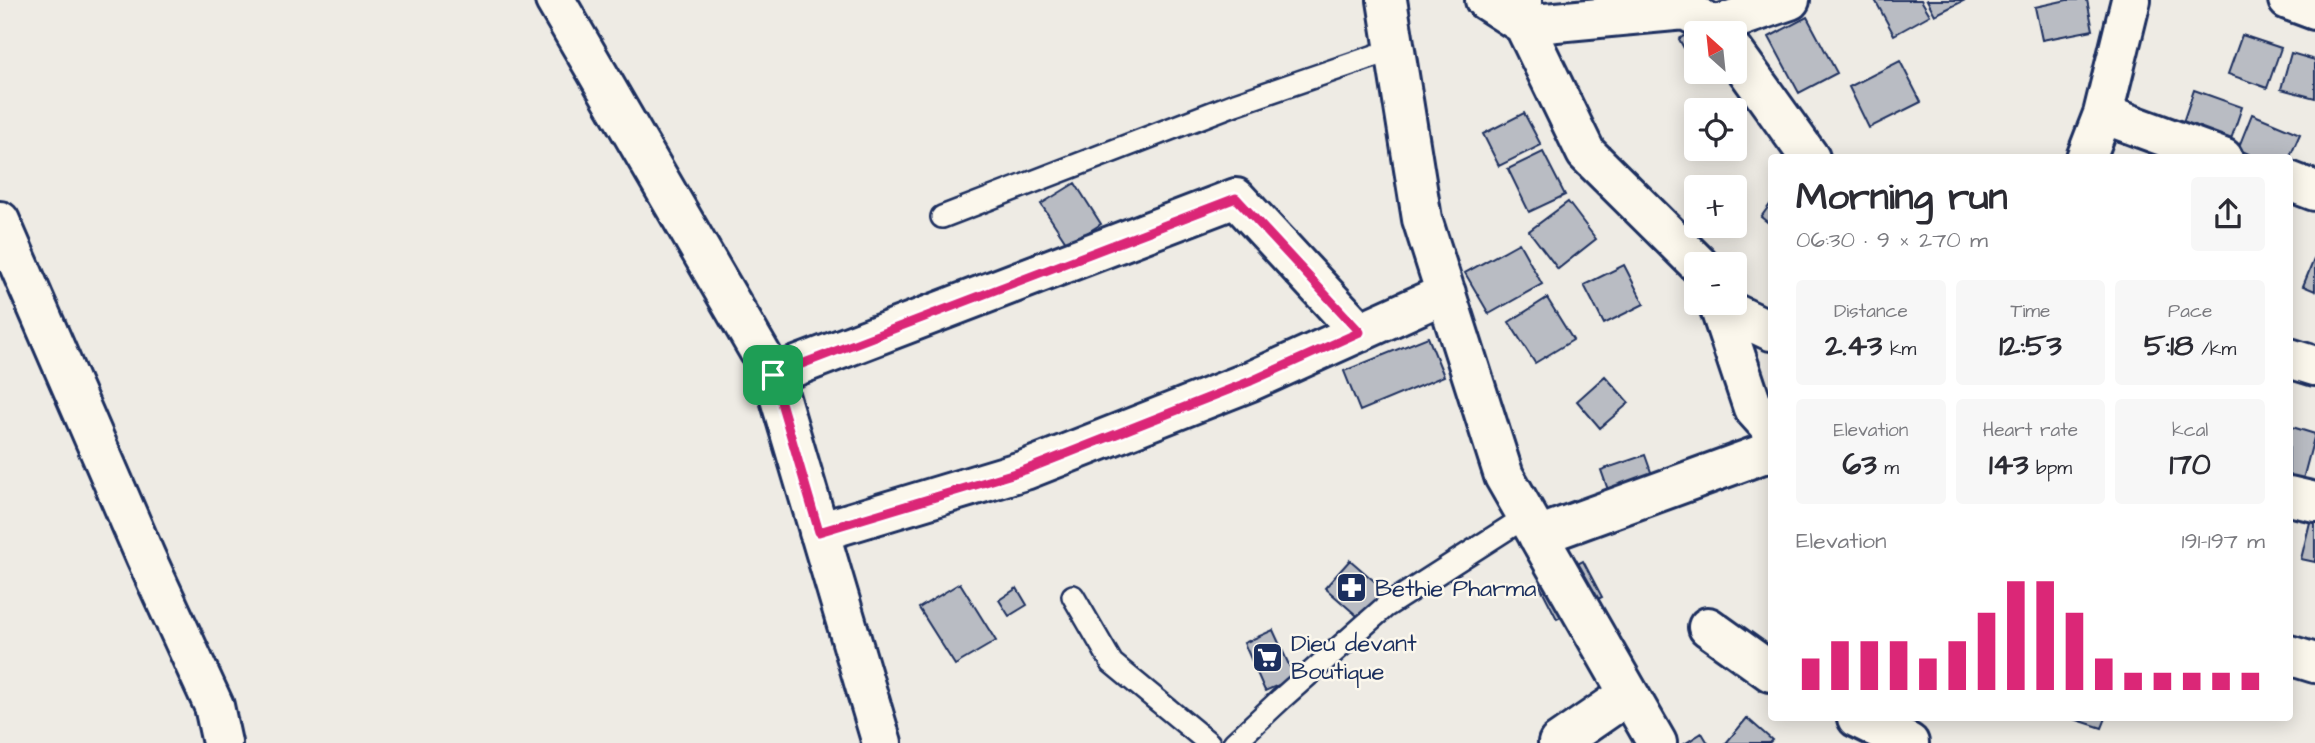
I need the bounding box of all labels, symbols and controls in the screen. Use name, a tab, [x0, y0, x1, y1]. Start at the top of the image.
north arrow	[1684, 21, 1746, 84]
map controls	[1684, 21, 1747, 315]
button: locate	[1684, 98, 1747, 161]
text: Morning run	[1796, 172, 2008, 224]
button: +	[1684, 175, 1747, 238]
button: share	[2191, 177, 2265, 251]
text: 06:30 · 9 × 270 m	[1796, 224, 1988, 256]
button: −	[1684, 252, 1747, 315]
text: Distance	[1834, 298, 1908, 325]
text: Time	[2011, 298, 2050, 325]
text: Pace	[2168, 298, 2212, 325]
text: 2.43	[1825, 325, 1882, 367]
text: 12:53	[1999, 325, 2062, 367]
text: 5:18	[2144, 325, 2194, 367]
text: km	[1882, 336, 1916, 363]
text: /km	[2194, 336, 2236, 363]
pin	[743, 345, 803, 405]
icon: arrive	[754, 356, 792, 394]
text: Elevation	[1833, 417, 1908, 444]
text: Heart rate	[1983, 417, 2078, 444]
text: kcal	[2172, 417, 2208, 444]
text: 63	[1843, 444, 1877, 486]
text: 143	[1989, 444, 2028, 486]
text: 170	[2170, 444, 2211, 486]
text: m	[1877, 455, 1899, 482]
text: bpm	[2028, 455, 2072, 482]
text: Elevation	[1796, 525, 1887, 557]
text: 191–197 m	[2182, 525, 2265, 557]
pharmacy icon: Bethie Pharma	[1335, 571, 1369, 605]
place label: Bethie Pharma	[1375, 572, 1536, 606]
place label: Dieu devant Boutique	[1291, 627, 1417, 689]
supermarket icon: Dieu devant Boutique	[1251, 640, 1285, 674]

